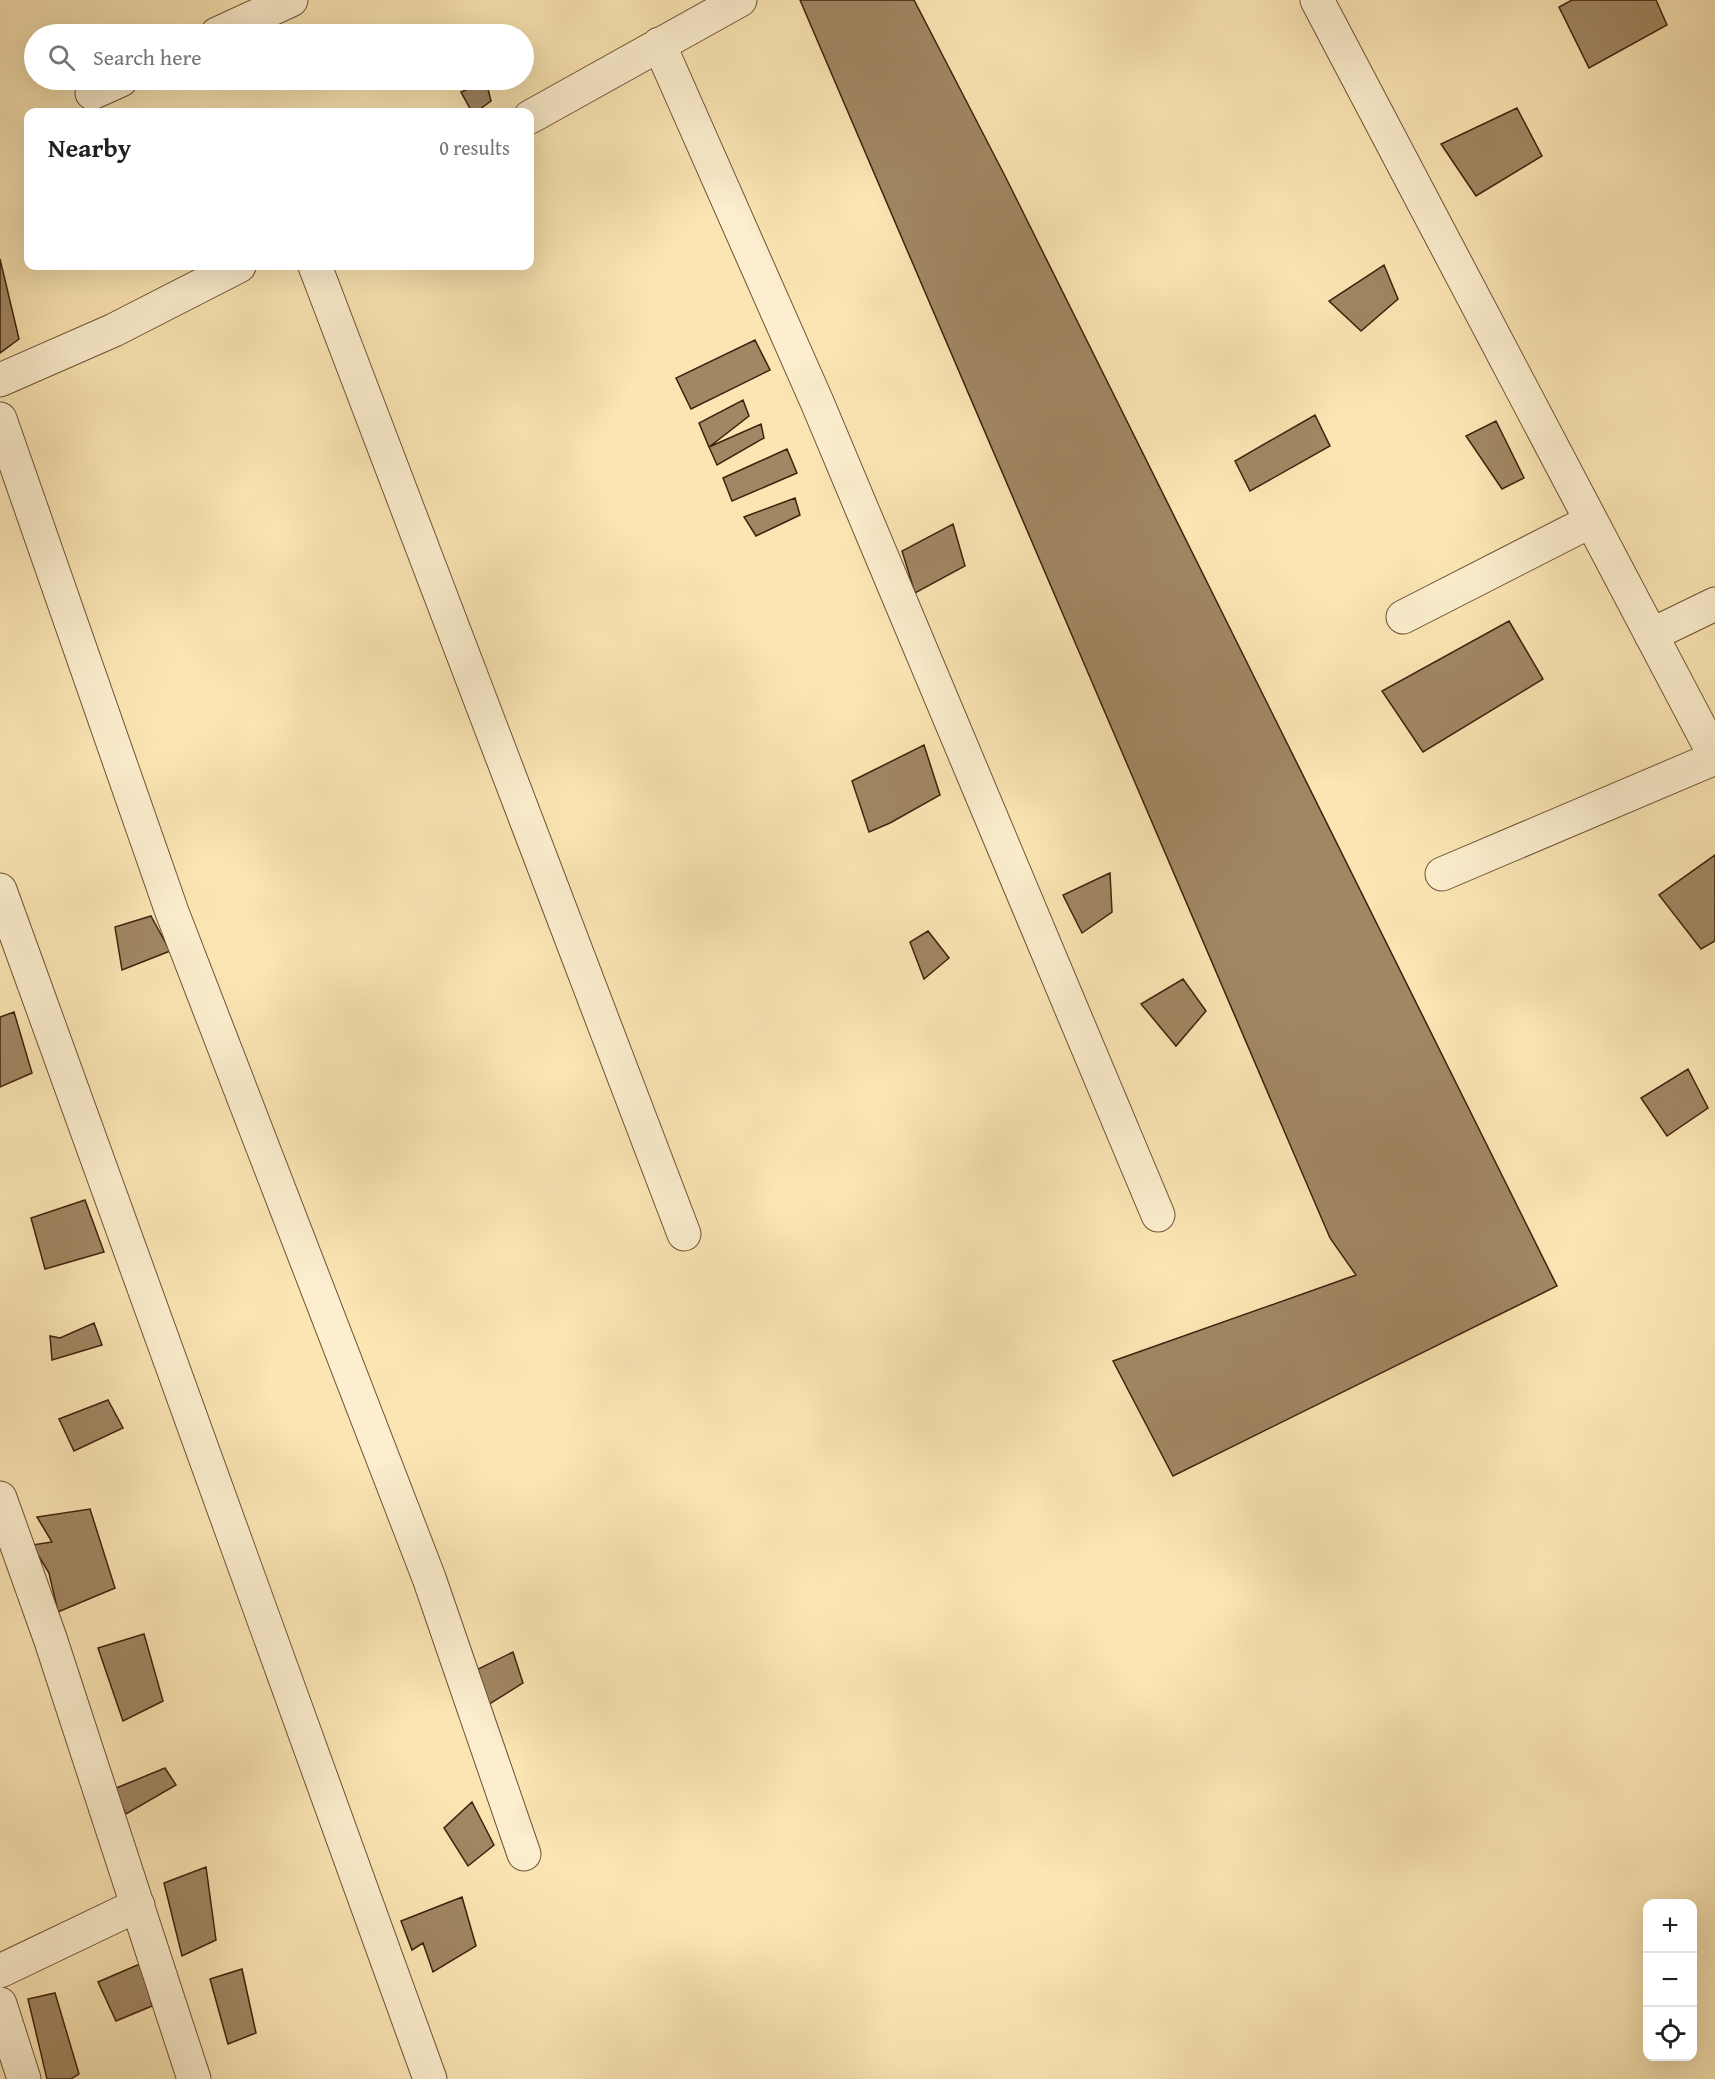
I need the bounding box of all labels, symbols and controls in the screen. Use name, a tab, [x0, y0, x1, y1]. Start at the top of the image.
search box	[24, 24, 534, 90]
icon: search	[45, 41, 78, 74]
text: Search here	[93, 41, 202, 73]
text: Nearby	[48, 128, 131, 167]
text: 0 results	[439, 133, 510, 162]
map controls	[1643, 1899, 1697, 2061]
button: +	[1643, 1899, 1697, 1953]
button: −	[1643, 1953, 1697, 2007]
button: locate	[1643, 2007, 1697, 2061]

